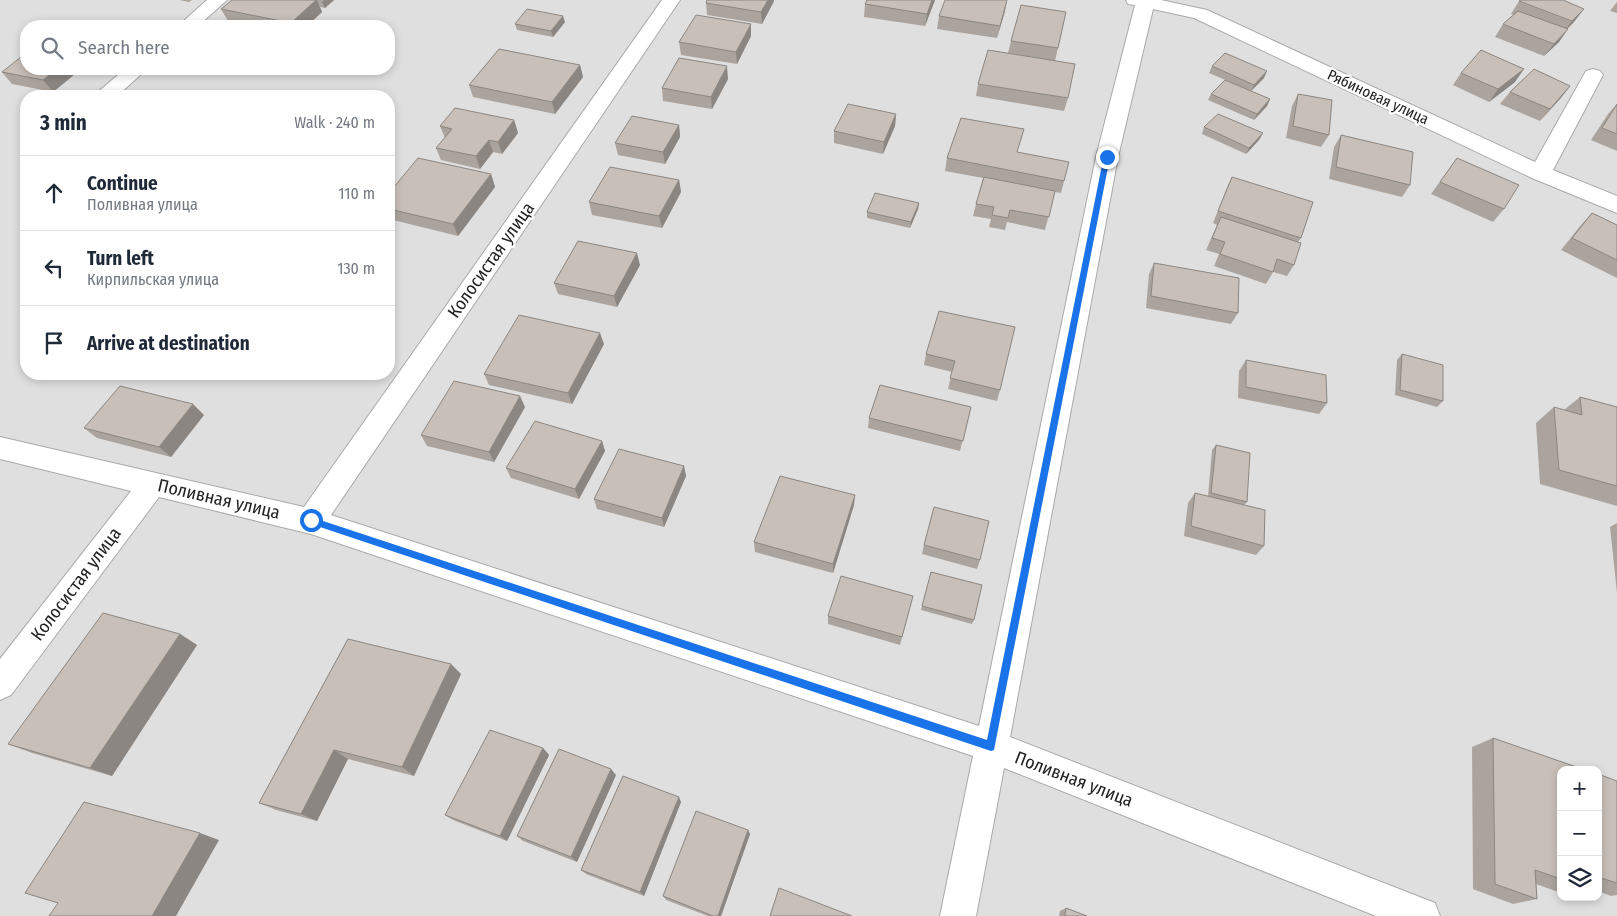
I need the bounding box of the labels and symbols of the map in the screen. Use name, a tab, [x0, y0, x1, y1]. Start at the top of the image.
street label: Рябиновая улица	[1324, 66, 1432, 128]
route end	[1096, 146, 1119, 169]
street label: Колосистая улица	[443, 198, 539, 322]
street label: Поливная улица	[156, 474, 282, 524]
route start	[300, 509, 323, 532]
street label: Колосистая улица	[26, 523, 126, 645]
street label: Поливная улица	[1012, 746, 1136, 812]

